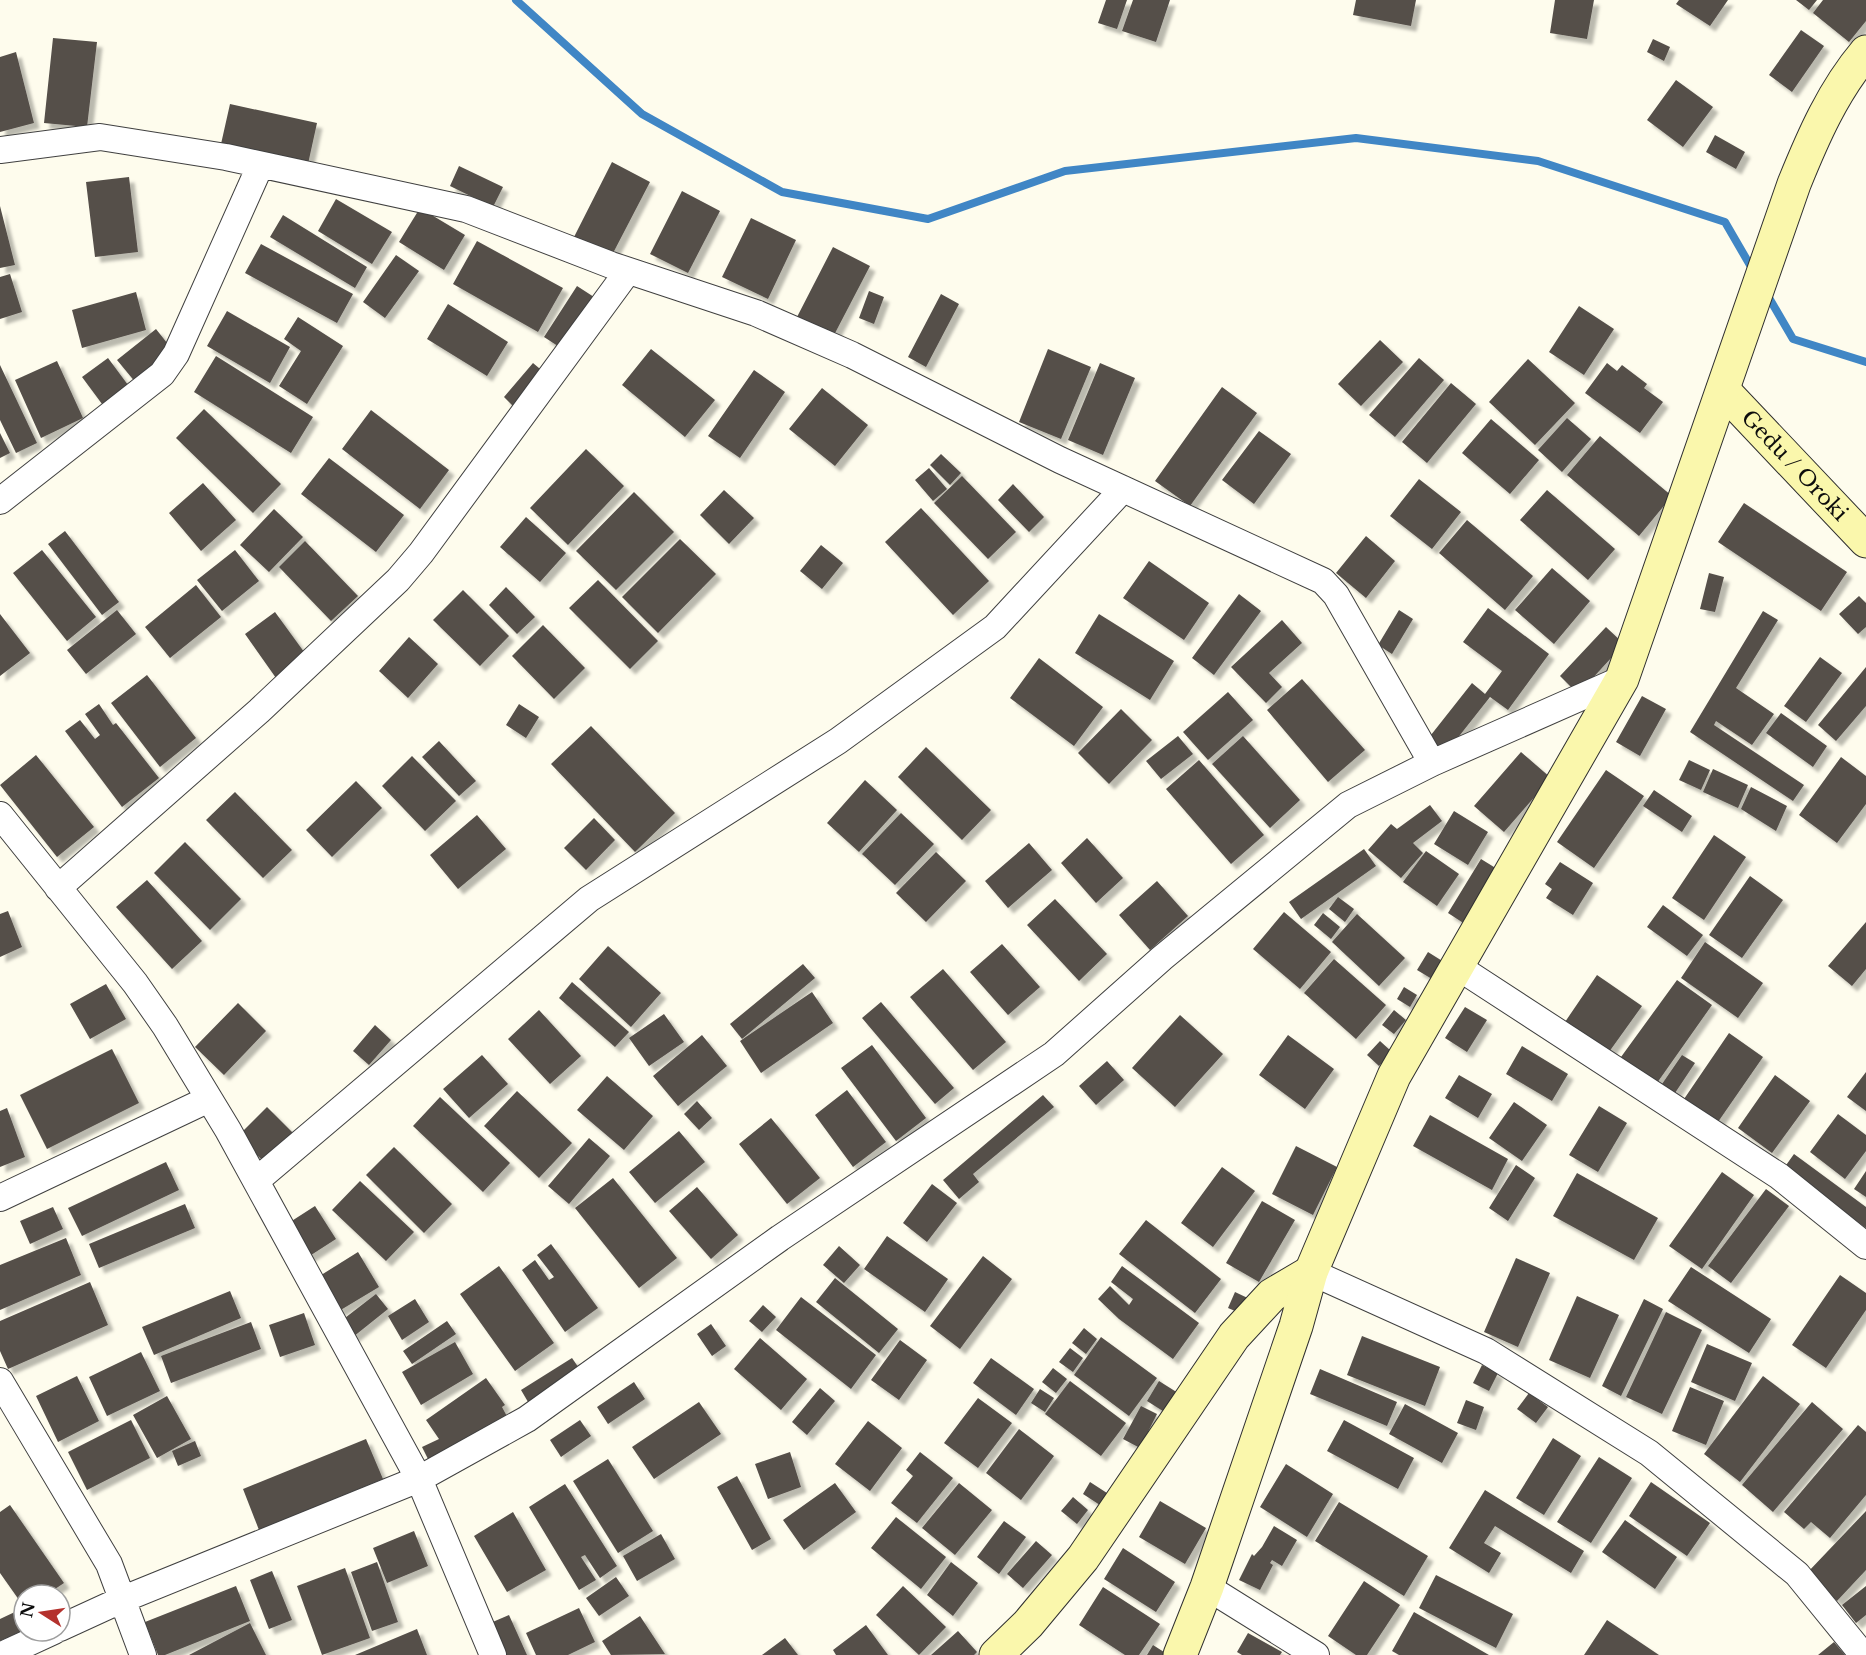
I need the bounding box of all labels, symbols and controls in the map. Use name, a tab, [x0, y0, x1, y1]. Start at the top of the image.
street label: Gedu / Oroki	[1736, 405, 1853, 526]
north arrow	[12, 1583, 72, 1643]
text: N	[16, 1600, 39, 1619]

